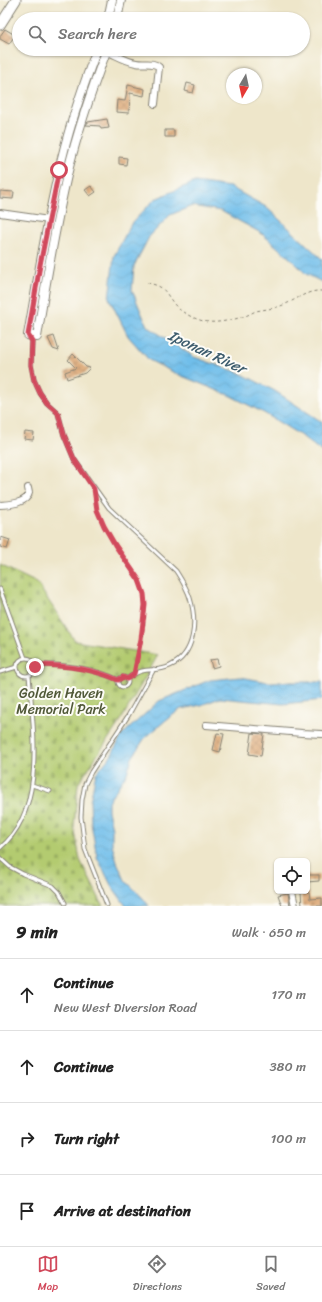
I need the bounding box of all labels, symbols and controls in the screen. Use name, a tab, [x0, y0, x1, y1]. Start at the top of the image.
search box	[12, 12, 310, 56]
text: Search here	[58, 21, 137, 47]
icon: search	[26, 23, 48, 45]
north arrow	[226, 68, 262, 104]
route start	[50, 161, 68, 179]
water label: Iponan River	[163, 322, 253, 383]
route end	[26, 658, 44, 676]
park label: Golden Haven Memorial Park	[16, 681, 106, 722]
map controls	[274, 858, 310, 894]
button: locate	[274, 858, 310, 894]
text: 9 min	[16, 917, 58, 947]
text: Walk · 650 m	[232, 921, 306, 944]
text: Continue	[54, 970, 114, 996]
text: 170 m	[271, 983, 306, 1006]
icon: ahead	[16, 984, 38, 1006]
text: New West Diversion Road	[54, 996, 197, 1019]
text: Continue	[54, 1054, 114, 1080]
text: 380 m	[269, 1055, 306, 1078]
icon: ahead	[16, 1056, 38, 1078]
text: Turn right	[54, 1126, 119, 1152]
text: 100 m	[271, 1127, 306, 1150]
icon: right	[16, 1128, 38, 1150]
text: Arrive at destination	[54, 1198, 191, 1224]
icon: arrive	[16, 1200, 38, 1222]
tab: Map	[37, 1253, 59, 1296]
tab: Directions	[133, 1253, 182, 1296]
tab: Saved	[256, 1253, 285, 1296]

